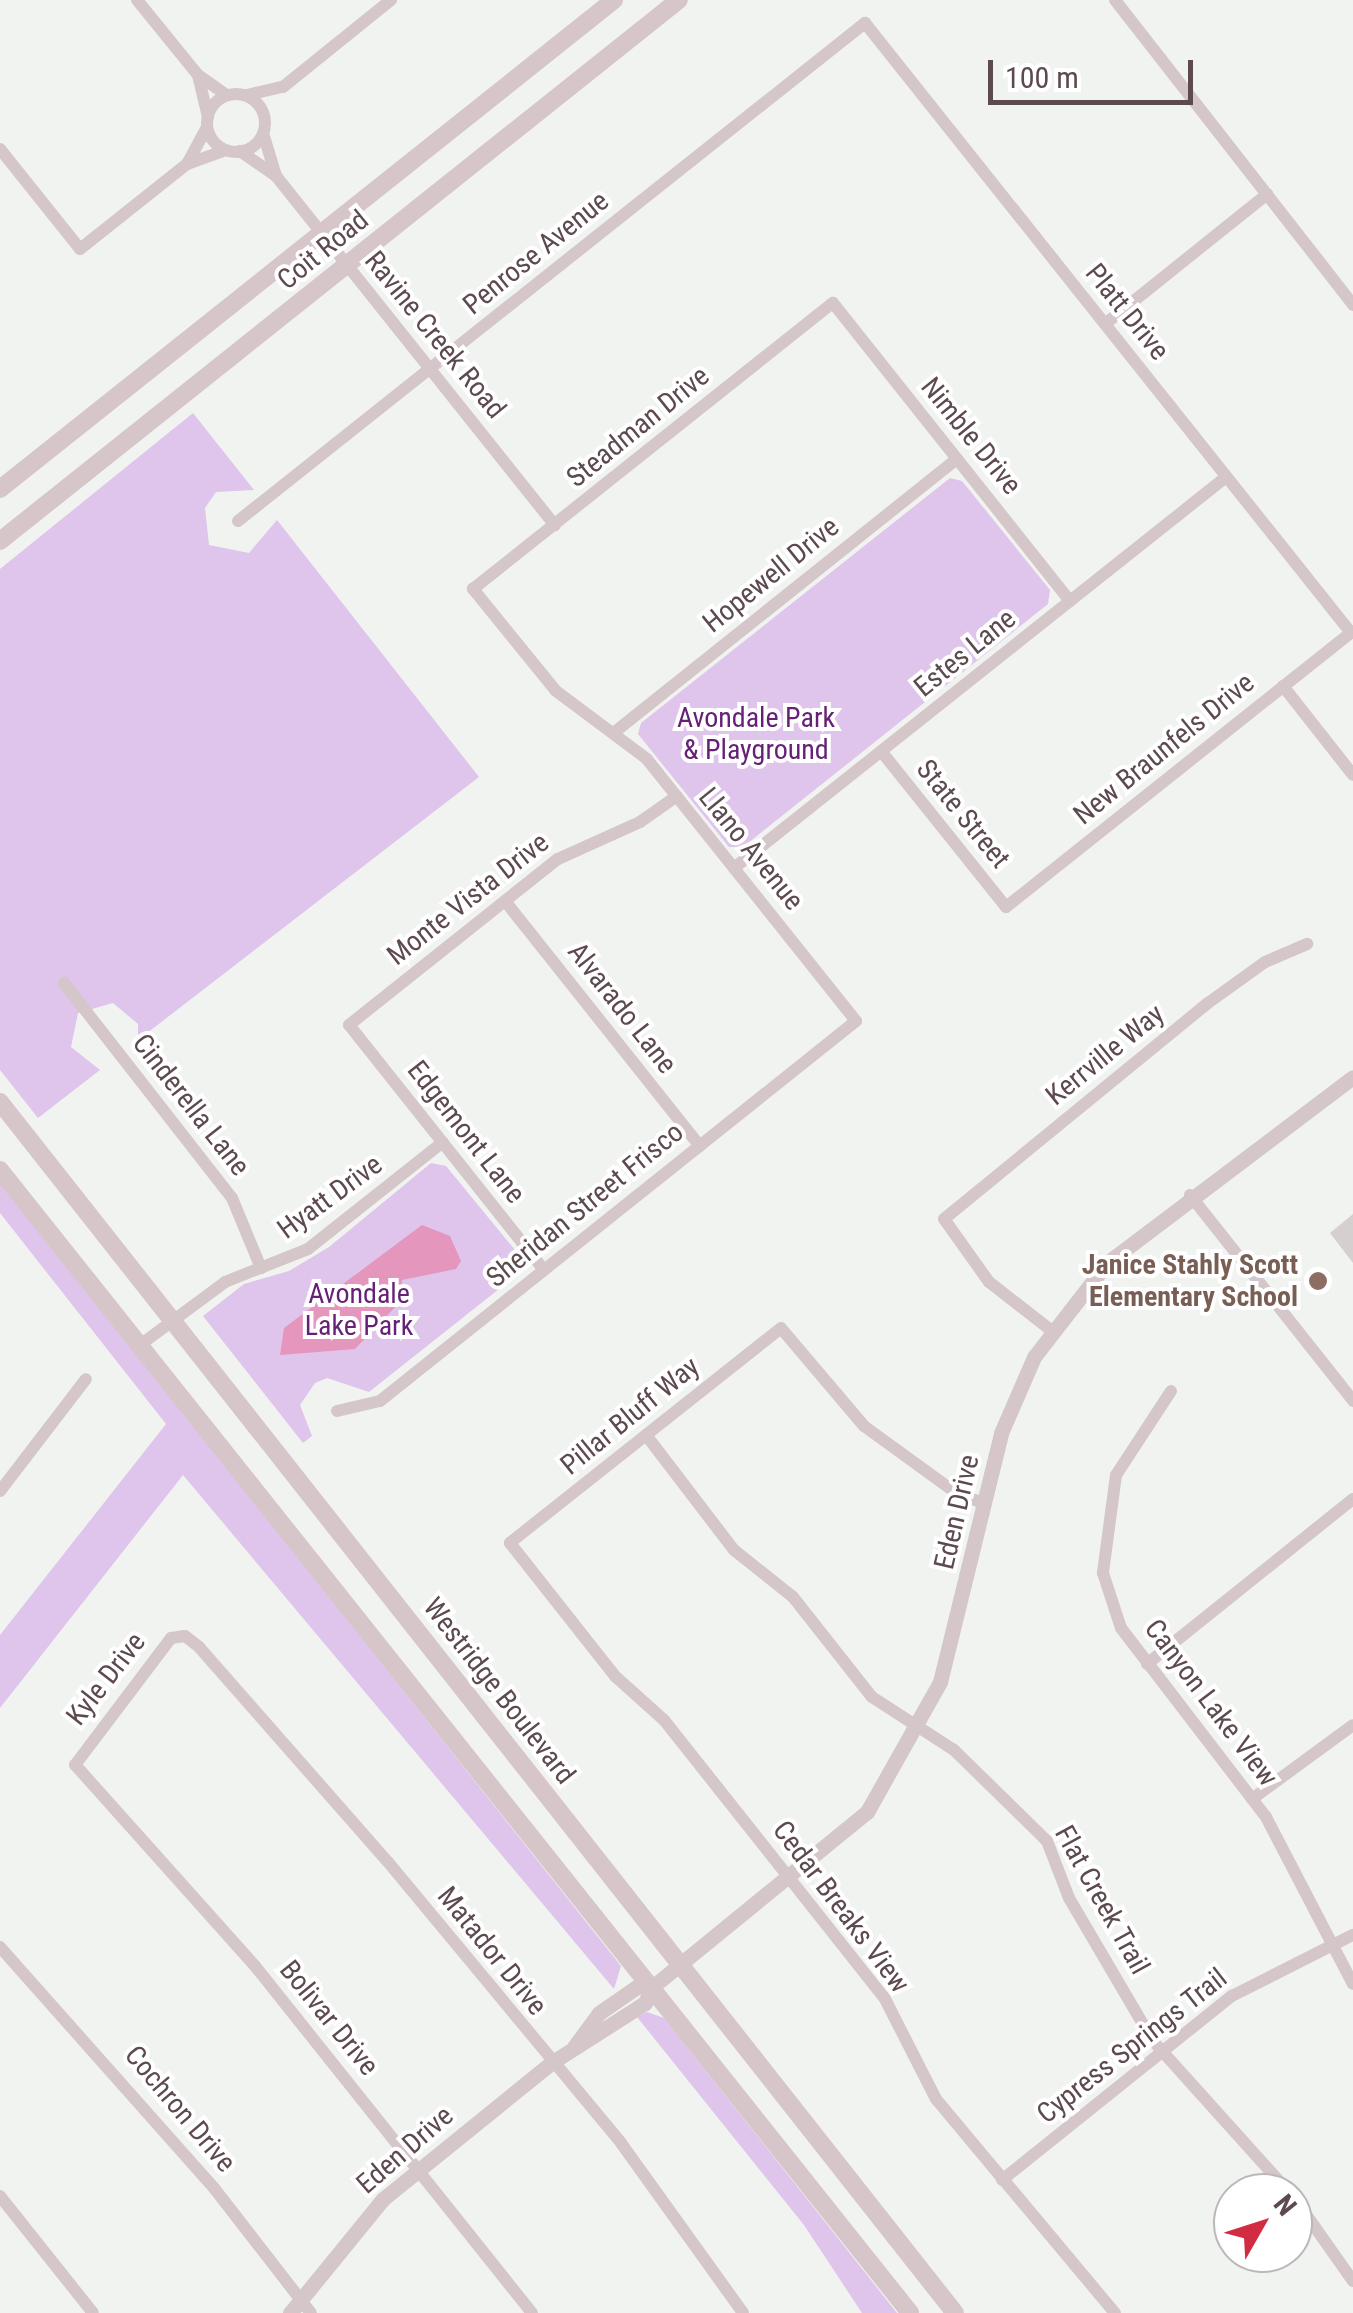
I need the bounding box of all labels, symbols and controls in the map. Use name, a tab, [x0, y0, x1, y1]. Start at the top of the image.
scale bar	[993, 40, 1198, 102]
text: 100 m	[1005, 60, 1079, 95]
street label: Penrose Avenue	[457, 184, 615, 322]
street label: Coit Road	[271, 203, 375, 297]
street label: Ravine Creek Road	[357, 245, 513, 425]
street label: Platt Drive	[1078, 257, 1176, 367]
street label: Steadman Drive	[560, 359, 716, 495]
street label: Nimble Drive	[914, 371, 1028, 501]
street label: Hopewell Drive	[696, 510, 846, 640]
street label: Estes Lane	[908, 602, 1022, 704]
street label: New Braunfels Drive	[1067, 666, 1261, 832]
park label: Avondale Park & Playground	[677, 701, 835, 767]
street label: State Street	[909, 753, 1017, 875]
street label: Llano Avenue	[691, 781, 811, 917]
street label: Monte Vista Drive	[381, 826, 555, 972]
street label: Alvarado Lane	[560, 936, 684, 1080]
street label: Kerrville Way	[1039, 997, 1171, 1113]
street label: Cinderella Lane	[125, 1028, 257, 1182]
street label: Edgemont Lane	[400, 1054, 532, 1210]
street label: Sheridan Street Frisco	[480, 1115, 690, 1295]
street label: Hyatt Drive	[271, 1148, 389, 1246]
place label: Janice Stahly Scott Elementary School	[1082, 1248, 1298, 1314]
marker: Janice Stahly Scott Elementary School	[1307, 1270, 1329, 1292]
park label: Avondale Lake Park	[305, 1277, 413, 1343]
street label: Pillar Bluff Way	[554, 1350, 706, 1482]
street label: Eden Drive	[928, 1451, 986, 1573]
street label: Westridge Boulevard	[416, 1591, 582, 1791]
street label: Canyon Lake View	[1137, 1613, 1285, 1793]
street label: Kyle Drive	[59, 1626, 153, 1732]
street label: Cedar Breaks View	[765, 1814, 917, 2000]
street label: Flat Creek Trail	[1047, 1820, 1157, 1980]
street label: Matador Drive	[430, 1880, 554, 2022]
street label: Bolivar Drive	[272, 1954, 386, 2082]
street label: Cypress Springs Trail	[1030, 1961, 1234, 2131]
street label: Cochron Drive	[117, 2039, 243, 2179]
street label: Eden Drive	[350, 2099, 460, 2201]
north arrow	[1213, 2173, 1313, 2273]
text: N	[1267, 2188, 1303, 2222]

